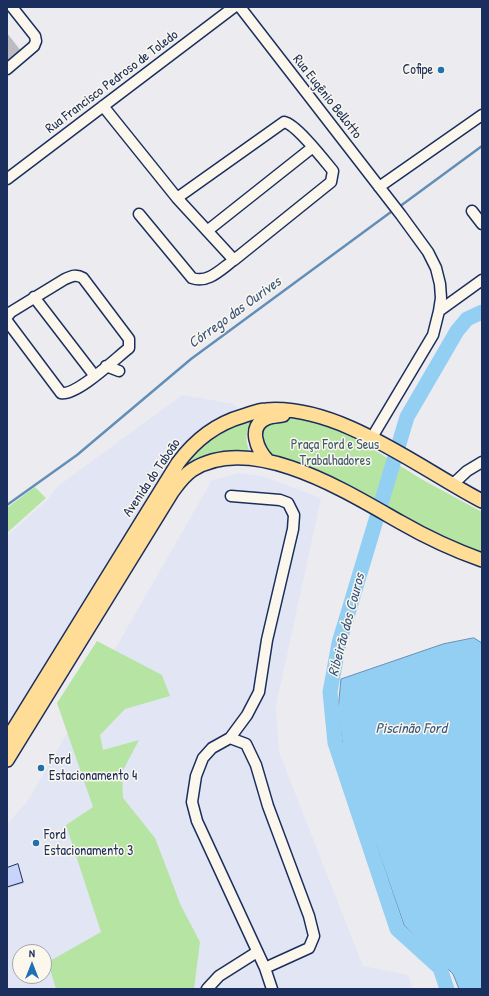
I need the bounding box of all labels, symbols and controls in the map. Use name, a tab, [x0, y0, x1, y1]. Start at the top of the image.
street label: Rua Francisco Pedroso de Toledo	[43, 27, 181, 137]
street label: Rua Eugênio Bellotto	[289, 52, 365, 142]
place label: Cofipe	[403, 62, 433, 78]
marker: Cofipe	[436, 65, 446, 75]
water label: Córrego das Ourives	[185, 273, 285, 353]
street label: Avenida do Taboão	[120, 436, 184, 520]
park label: Praça Ford e Seus Trabalhadores	[291, 437, 379, 470]
water label: Ribeirão dos Couros	[325, 572, 369, 678]
water label: Piscinão Ford	[376, 720, 446, 738]
place label: Ford Estacionamento 4	[49, 752, 137, 784]
marker: Ford Estacionamento 4	[36, 763, 46, 773]
place label: Ford Estacionamento 3	[44, 827, 133, 860]
marker: Ford Estacionamento 3	[31, 838, 41, 848]
north arrow	[12, 944, 52, 984]
text: N	[29, 946, 35, 960]

